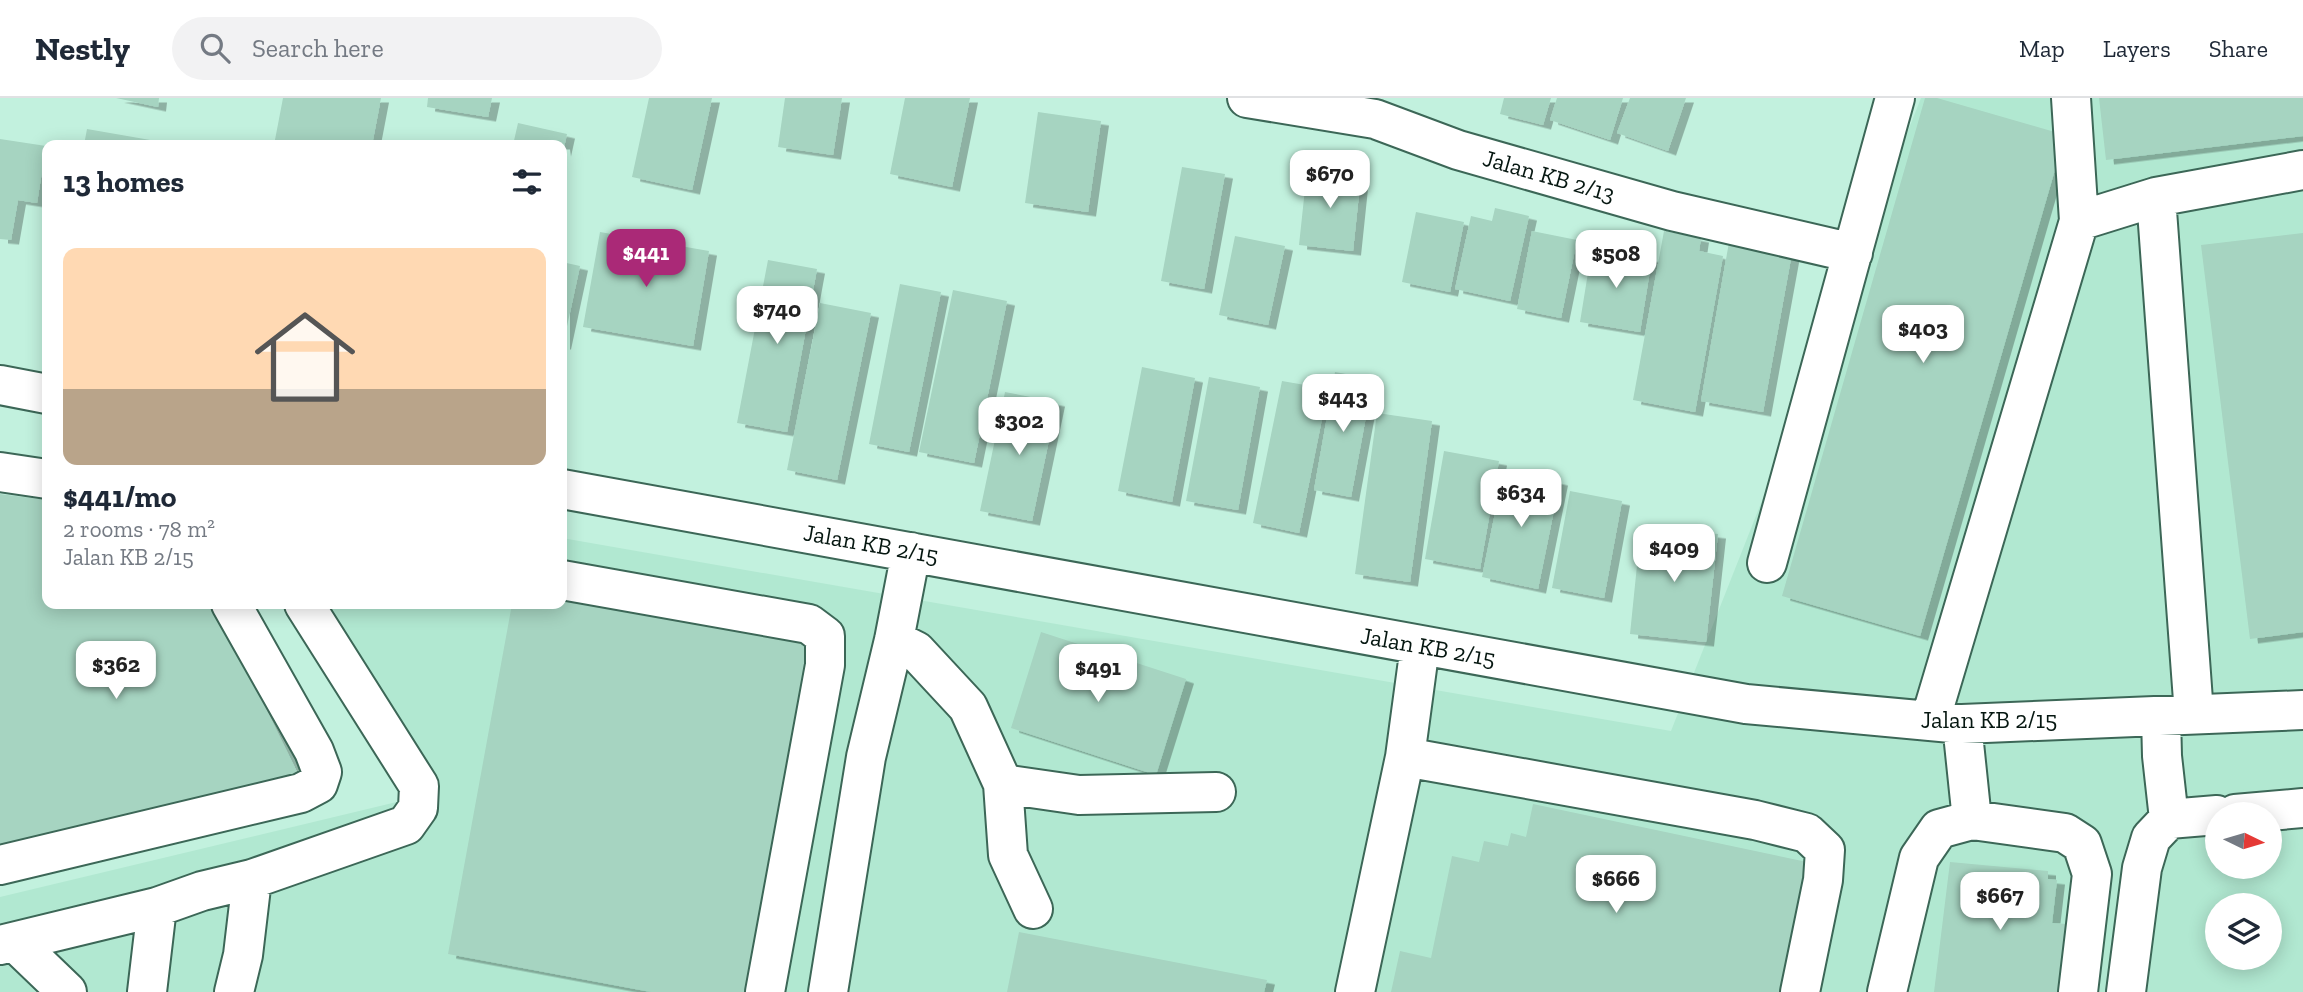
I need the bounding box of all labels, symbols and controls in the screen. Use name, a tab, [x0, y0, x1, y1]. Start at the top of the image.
search box	[172, 17, 662, 80]
text: Nestly	[35, 29, 130, 68]
icon: search	[196, 29, 234, 67]
text: Search here	[252, 32, 384, 64]
text: Map	[2019, 34, 2065, 63]
text: Layers	[2103, 34, 2171, 63]
text: Share	[2209, 34, 2268, 63]
street label: Jalan KB 2/13	[1480, 143, 1618, 208]
pin: $670	[1289, 150, 1371, 210]
text: $670	[1306, 159, 1354, 187]
icon: filters	[508, 163, 546, 201]
text: 13 homes	[63, 164, 184, 200]
pin: $441	[605, 230, 687, 289]
pin: $508	[1575, 230, 1657, 290]
text: $441	[623, 238, 669, 266]
text: $508	[1592, 239, 1640, 267]
pin: $740	[736, 286, 818, 346]
icon: home	[242, 294, 368, 420]
text: $740	[753, 295, 801, 323]
pin: $403	[1882, 306, 1964, 365]
text: $403	[1898, 314, 1948, 342]
pin: $443	[1302, 374, 1384, 434]
text: $443	[1318, 383, 1368, 411]
pin: $302	[978, 398, 1060, 457]
text: $302	[994, 406, 1044, 434]
pin: $634	[1480, 470, 1562, 529]
text: $634	[1497, 478, 1546, 506]
text: $441/mo	[63, 479, 176, 515]
text: 2 rooms · 78 m²	[63, 515, 215, 543]
street label: Jalan KB 2/15	[801, 517, 941, 570]
pin: $409	[1633, 524, 1715, 584]
text: $409	[1649, 533, 1699, 561]
text: Jalan KB 2/15	[63, 543, 194, 571]
street label: Jalan KB 2/15	[1358, 620, 1498, 673]
pin: $362	[75, 642, 157, 701]
pin: $491	[1057, 644, 1139, 704]
text: $362	[92, 650, 140, 678]
text: $491	[1075, 653, 1121, 681]
street label: Jalan KB 2/15	[1921, 705, 2057, 734]
north arrow	[2205, 802, 2282, 878]
map controls	[2205, 802, 2282, 970]
pin: $666	[1575, 856, 1657, 915]
text: $666	[1592, 864, 1640, 892]
pin: $667	[1959, 872, 2041, 932]
text: $667	[1976, 881, 2024, 909]
button: layers	[2205, 893, 2282, 970]

